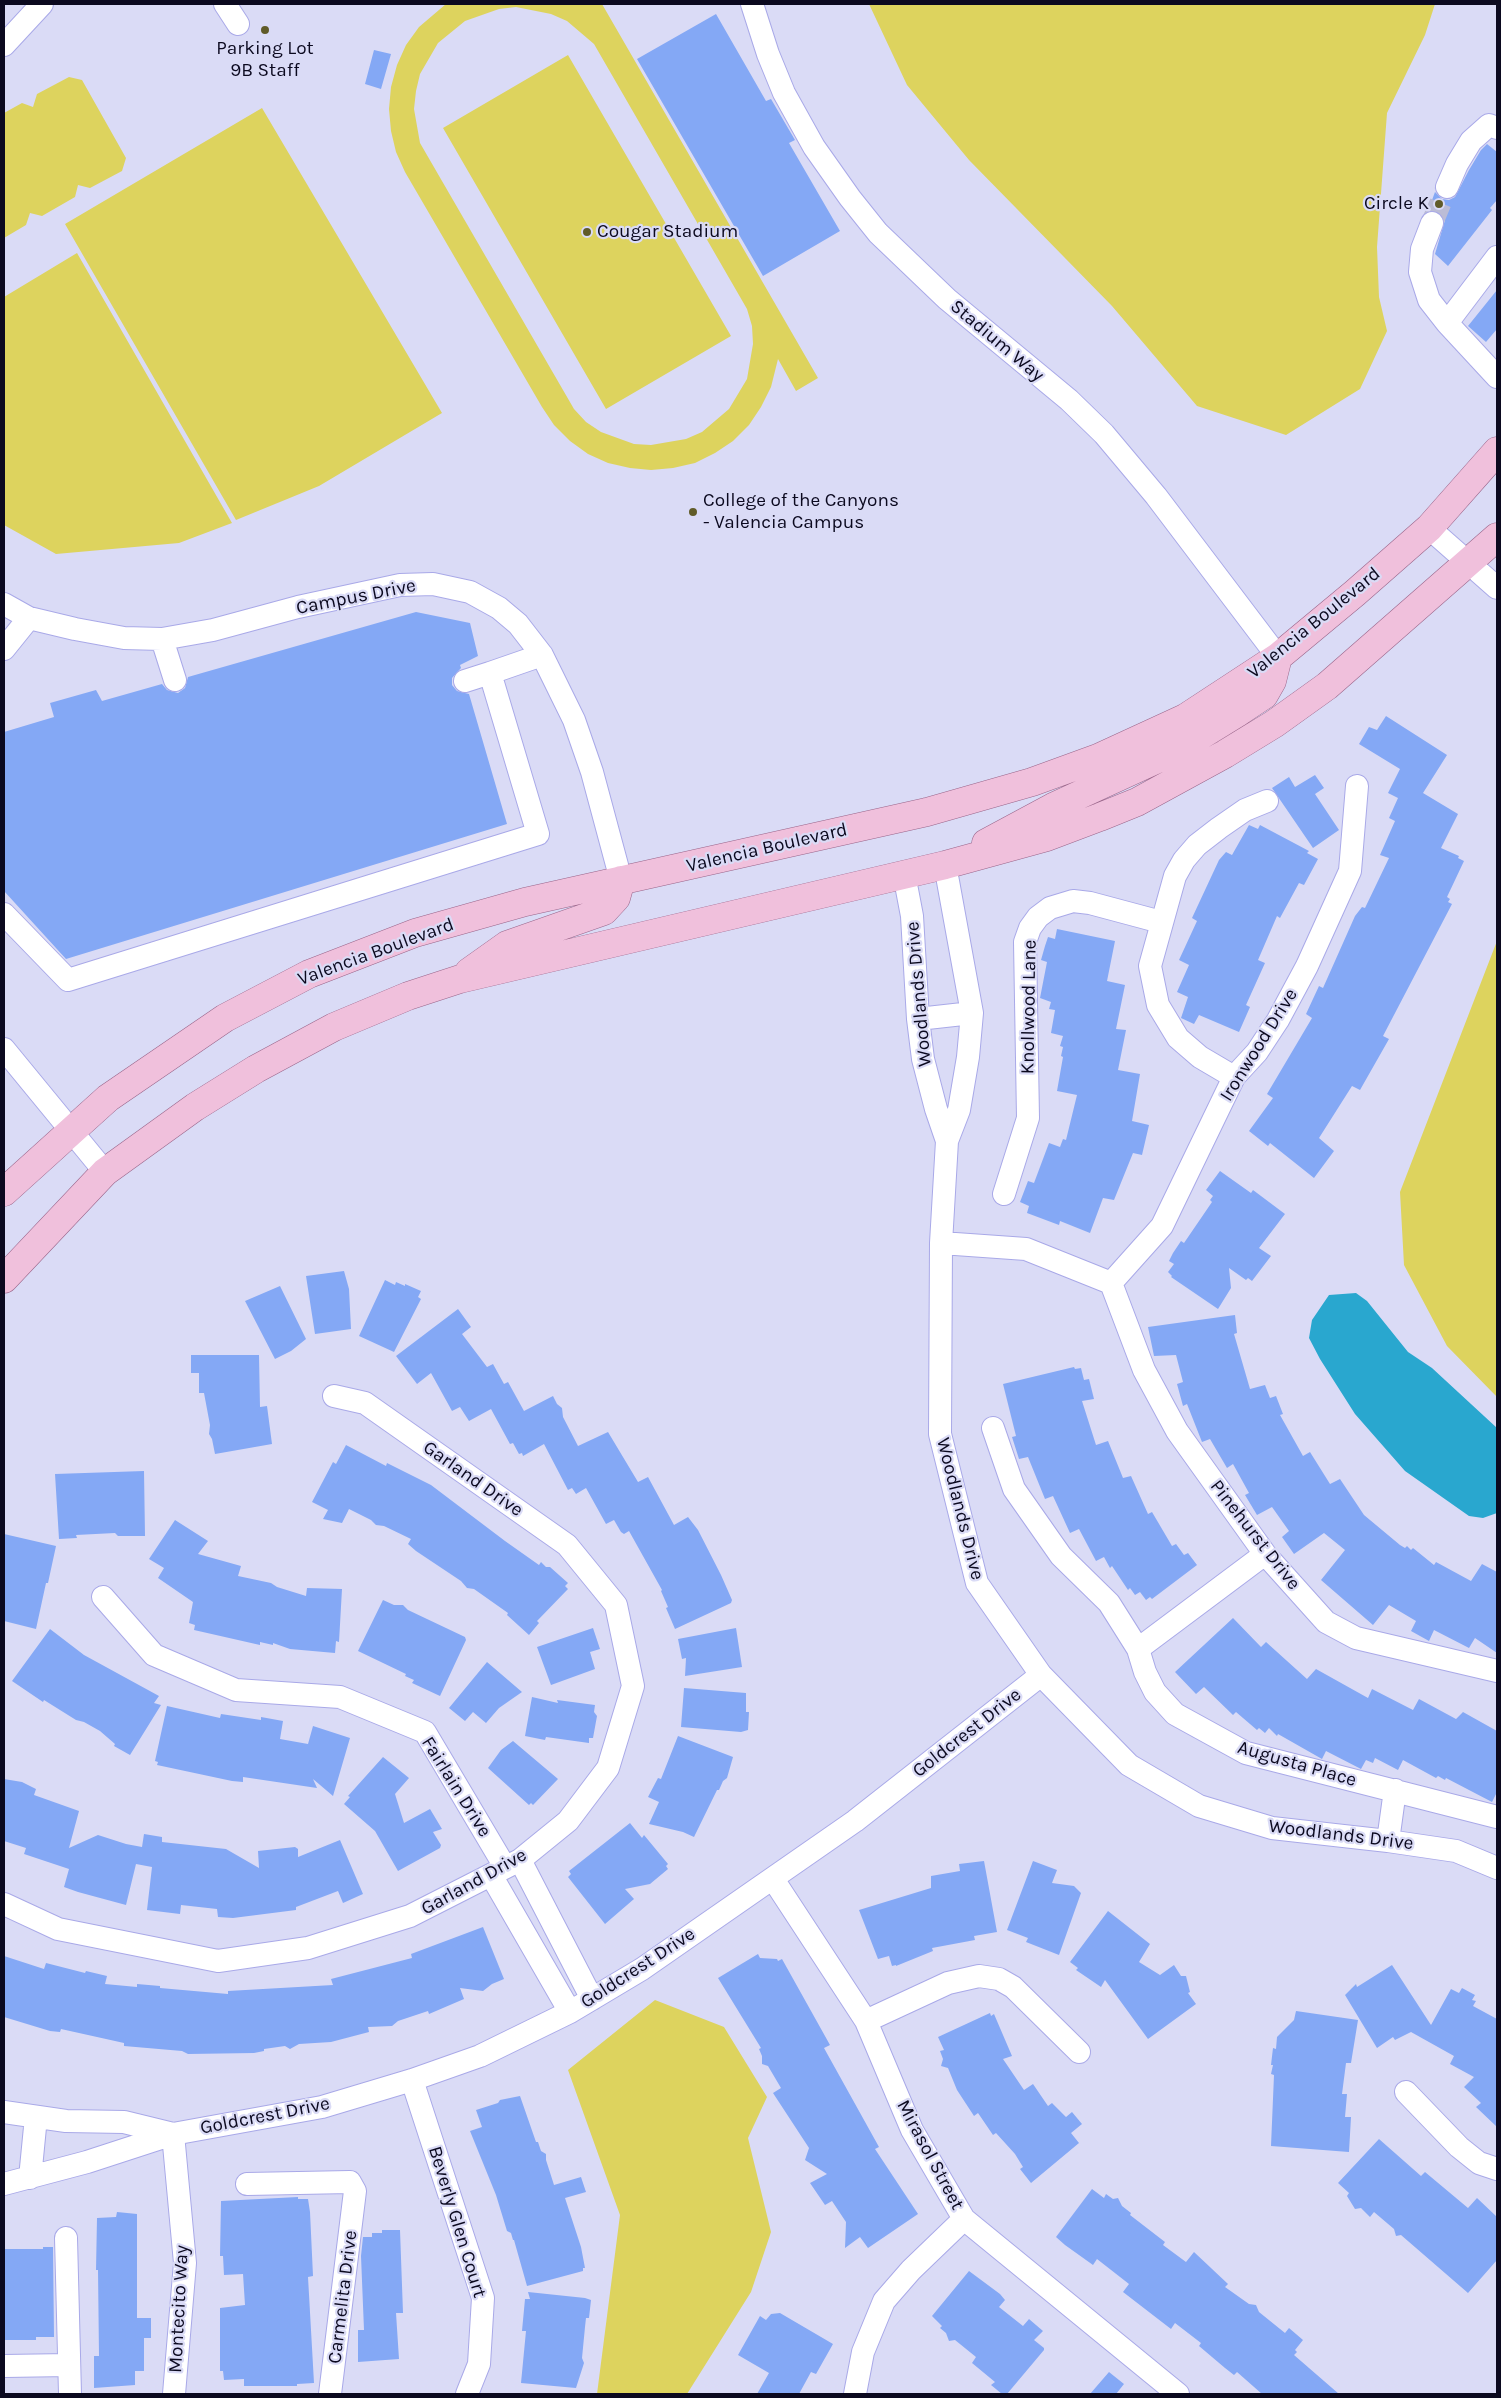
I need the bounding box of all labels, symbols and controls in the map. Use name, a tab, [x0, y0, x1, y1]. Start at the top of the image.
marker: Parking Lot 9B Staff	[259, 24, 271, 36]
place label: Parking Lot 9B Staff	[216, 38, 314, 82]
place label: Circle K	[1364, 193, 1429, 215]
marker: Circle K	[1433, 198, 1445, 210]
place label: Cougar Stadium	[597, 221, 738, 243]
marker: Cougar Stadium	[581, 226, 593, 238]
street label: Stadium Way	[945, 295, 1049, 387]
place label: College of the Canyons - Valencia Campus	[703, 490, 899, 534]
marker: College of the Canyons - Valencia Campus	[687, 506, 699, 518]
street label: Valencia Boulevard	[1243, 562, 1385, 684]
street label: Campus Drive	[294, 574, 418, 620]
street label: Valencia Boulevard	[684, 818, 850, 878]
street label: Valencia Boulevard	[295, 913, 457, 991]
street label: Woodlands Drive	[901, 920, 937, 1068]
street label: Knollwood Lane	[1016, 939, 1042, 1075]
street label: Ironwood Drive	[1215, 984, 1303, 1106]
street label: Garland Drive	[419, 1436, 527, 1522]
street label: Woodlands Drive	[931, 1436, 989, 1582]
street label: Pinehurst Drive	[1205, 1475, 1305, 1595]
street label: Goldcrest Drive	[908, 1683, 1026, 1783]
street label: Fairlain Drive	[416, 1732, 496, 1842]
street label: Augusta Place	[1235, 1736, 1359, 1792]
street label: Woodlands Drive	[1267, 1815, 1415, 1855]
street label: Garland Drive	[417, 1844, 531, 1920]
street label: Goldcrest Drive	[577, 1923, 699, 2013]
street label: Goldcrest Drive	[198, 2092, 332, 2140]
street label: Mirasol Street	[891, 2096, 969, 2214]
street label: Beverly Glen Court	[423, 2143, 491, 2301]
street label: Carmelita Drive	[324, 2229, 362, 2365]
street label: Montecito Way	[164, 2244, 194, 2374]

